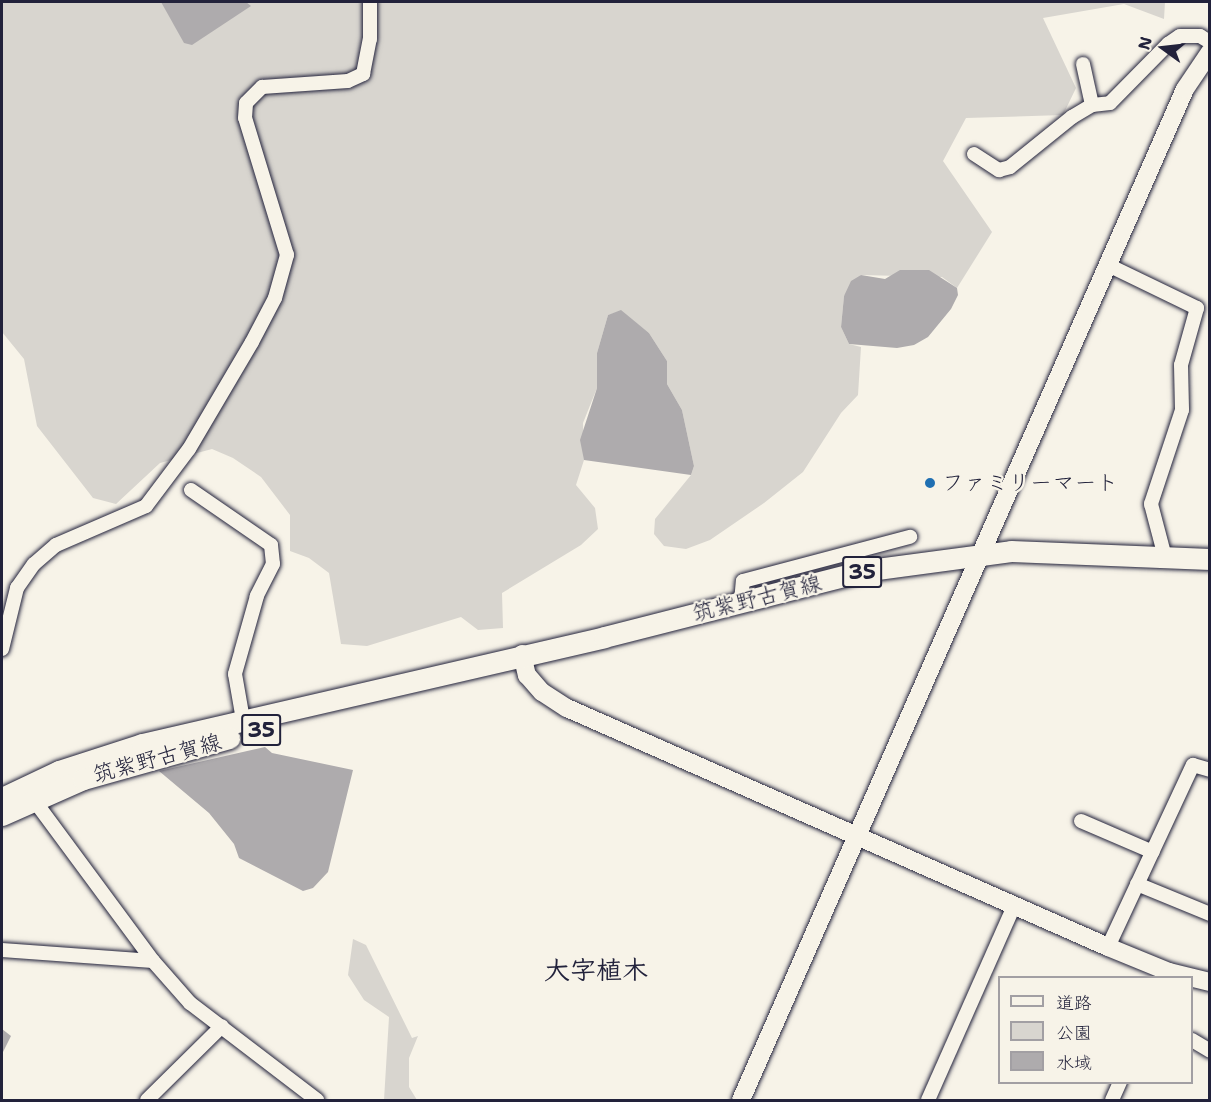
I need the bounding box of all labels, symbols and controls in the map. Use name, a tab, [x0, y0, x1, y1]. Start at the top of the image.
north arrow	[1133, 18, 1193, 78]
text: N	[1133, 34, 1157, 52]
place label: ファミリーマート	[942, 470, 1118, 496]
marker: ファミリーマート	[923, 476, 937, 490]
road number: 35	[841, 554, 883, 590]
street label: 筑紫野古賀線	[690, 569, 824, 627]
road number: 35	[240, 712, 282, 748]
street label: 筑紫野古賀線	[90, 728, 224, 788]
district label: 大字植木	[544, 954, 648, 986]
legend	[998, 976, 1193, 1084]
text: 道路	[1056, 991, 1092, 1015]
text: 公園	[1056, 1021, 1092, 1045]
text: 水域	[1056, 1051, 1092, 1075]

